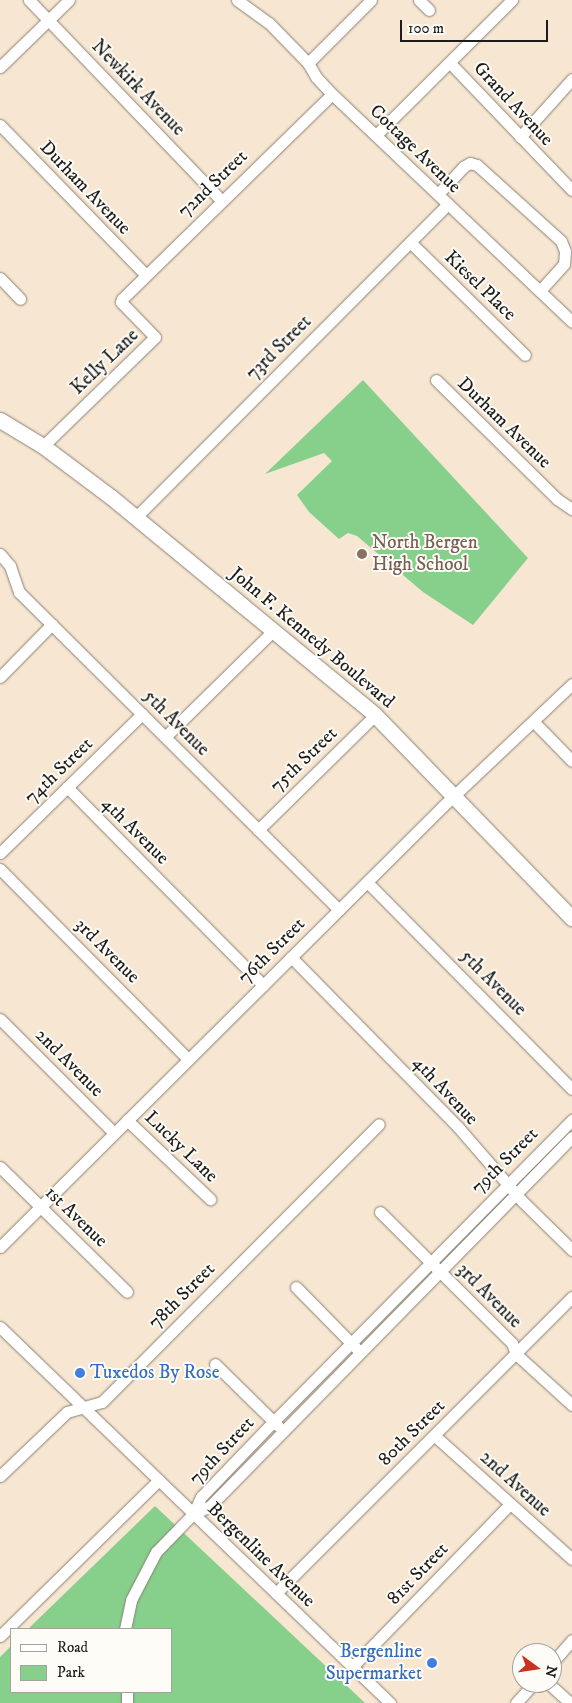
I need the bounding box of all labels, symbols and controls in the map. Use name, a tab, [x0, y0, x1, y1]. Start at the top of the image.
scale bar	[402, 10, 550, 42]
text: 100 m	[408, 19, 444, 38]
street label: Newkirk Avenue	[87, 35, 189, 141]
street label: Grand Avenue	[468, 57, 558, 151]
street label: Cottage Avenue	[365, 100, 465, 198]
street label: Durham Avenue	[35, 136, 135, 240]
street label: 72nd Street	[174, 145, 252, 223]
street label: Kiesel Place	[439, 246, 521, 326]
street label: 73rd Street	[242, 311, 316, 385]
street label: Kelly Lane	[67, 324, 143, 400]
street label: Durham Avenue	[452, 373, 556, 473]
place label: North Bergen High School	[372, 532, 478, 576]
marker: North Bergen High School	[356, 548, 368, 560]
street label: John F. Kennedy Boulevard	[225, 563, 399, 713]
street label: 5th Avenue	[138, 685, 214, 761]
street label: 75th Street	[266, 722, 342, 798]
street label: 74th Street	[20, 733, 98, 809]
street label: 4th Avenue	[97, 793, 173, 869]
street label: 76th Street	[234, 913, 310, 989]
street label: 3rd Avenue	[70, 914, 144, 988]
street label: 5th Avenue	[455, 945, 531, 1021]
street label: 2nd Avenue	[30, 1024, 108, 1102]
street label: 4th Avenue	[407, 1052, 483, 1130]
street label: Lucky Lane	[140, 1106, 222, 1188]
street label: 79th Street	[467, 1123, 543, 1199]
street label: 1st Avenue	[40, 1182, 112, 1252]
street label: 78th Street	[144, 1258, 220, 1334]
street label: 3rd Avenue	[452, 1259, 526, 1333]
place label: Tuxedos By Rose	[90, 1362, 220, 1384]
marker: Tuxedos By Rose	[74, 1367, 86, 1379]
street label: 80th Street	[374, 1395, 450, 1471]
street label: 79th Street	[185, 1412, 259, 1490]
street label: 2nd Avenue	[475, 1446, 555, 1522]
street label: Bergenline Avenue	[202, 1498, 320, 1612]
street label: 81st Street	[383, 1538, 453, 1610]
legend	[10, 1628, 172, 1693]
text: Road	[57, 1638, 88, 1657]
place label: Bergenline Supermarket	[326, 1641, 422, 1685]
north arrow	[512, 1643, 562, 1693]
marker: Bergenline Supermarket	[426, 1657, 438, 1669]
text: Park	[57, 1663, 85, 1682]
text: N	[540, 1664, 561, 1679]

